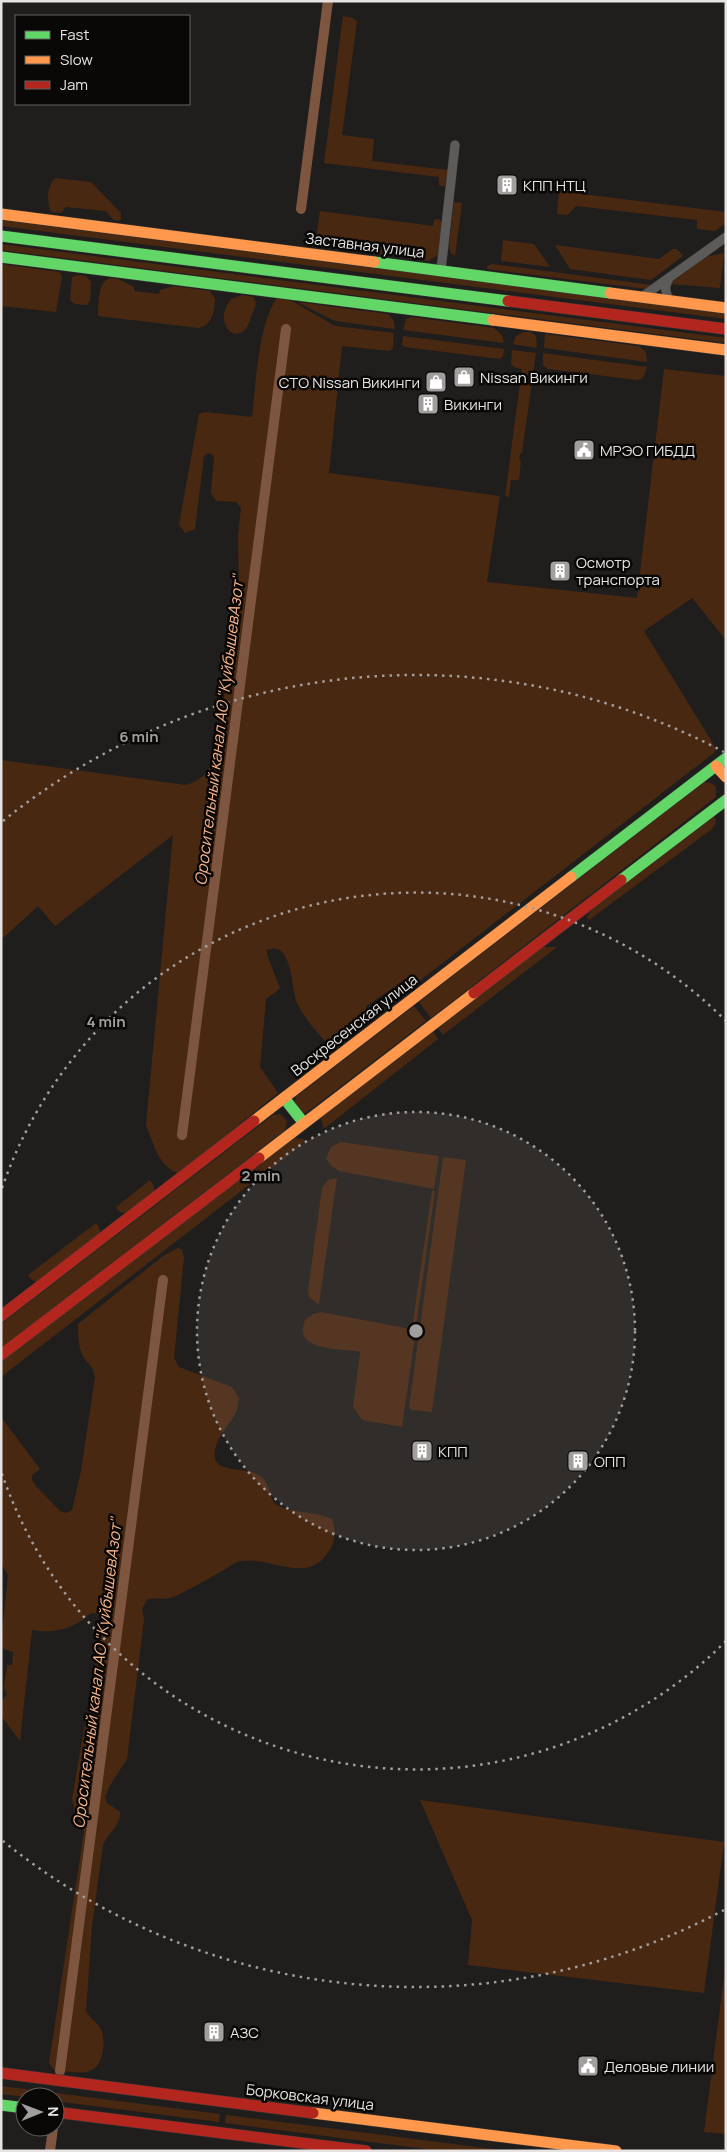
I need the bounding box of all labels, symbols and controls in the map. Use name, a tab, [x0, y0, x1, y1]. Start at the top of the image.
legend	[15, 15, 190, 105]
text: Fast	[60, 24, 89, 45]
text: Slow	[60, 49, 93, 70]
text: Jam	[60, 74, 88, 95]
building icon: КПП НТЦ	[495, 173, 519, 197]
place label: КПП НТЦ	[523, 175, 586, 196]
street label: Заставная улица	[304, 227, 426, 263]
shop icon: Nissan Викинги	[452, 365, 476, 389]
place label: Nissan Викинги	[480, 367, 588, 388]
shop icon: СТО Nissan Викинги	[424, 370, 448, 394]
place label: СТО Nissan Викинги	[279, 372, 420, 393]
building icon: Викинги	[416, 392, 440, 416]
place label: Викинги	[444, 394, 502, 415]
public building icon: МРЭО ГИБДД	[572, 438, 596, 462]
place label: МРЭО ГИБДД	[600, 440, 695, 461]
place label: Осмотр транспорта	[576, 552, 660, 590]
building icon: Осмотр транспорта	[548, 559, 572, 583]
water label: Оросительный канал АО "КуйбышевАзот"	[189, 572, 249, 887]
text: 6 min	[119, 726, 159, 747]
street label: Воскресенская улица	[286, 969, 422, 1081]
text: 4 min	[86, 1011, 126, 1032]
text: 2 min	[241, 1165, 281, 1186]
centre of rings	[407, 1322, 425, 1340]
building icon: КПП	[410, 1439, 434, 1463]
place label: КПП	[438, 1441, 468, 1462]
building icon: ОПП	[566, 1449, 590, 1473]
place label: ОПП	[594, 1451, 626, 1472]
water label: Оросительный канал АО "КуйбышевАзот"	[67, 1515, 127, 1830]
building icon: АЗС	[202, 2020, 226, 2044]
place label: АЗС	[230, 2022, 259, 2043]
public building icon: Деловые линии	[576, 2054, 600, 2078]
place label: Деловые линии	[604, 2056, 714, 2077]
street label: Борковская улица	[245, 2079, 375, 2115]
north arrow	[15, 2087, 65, 2137]
text: N	[44, 2107, 63, 2117]

